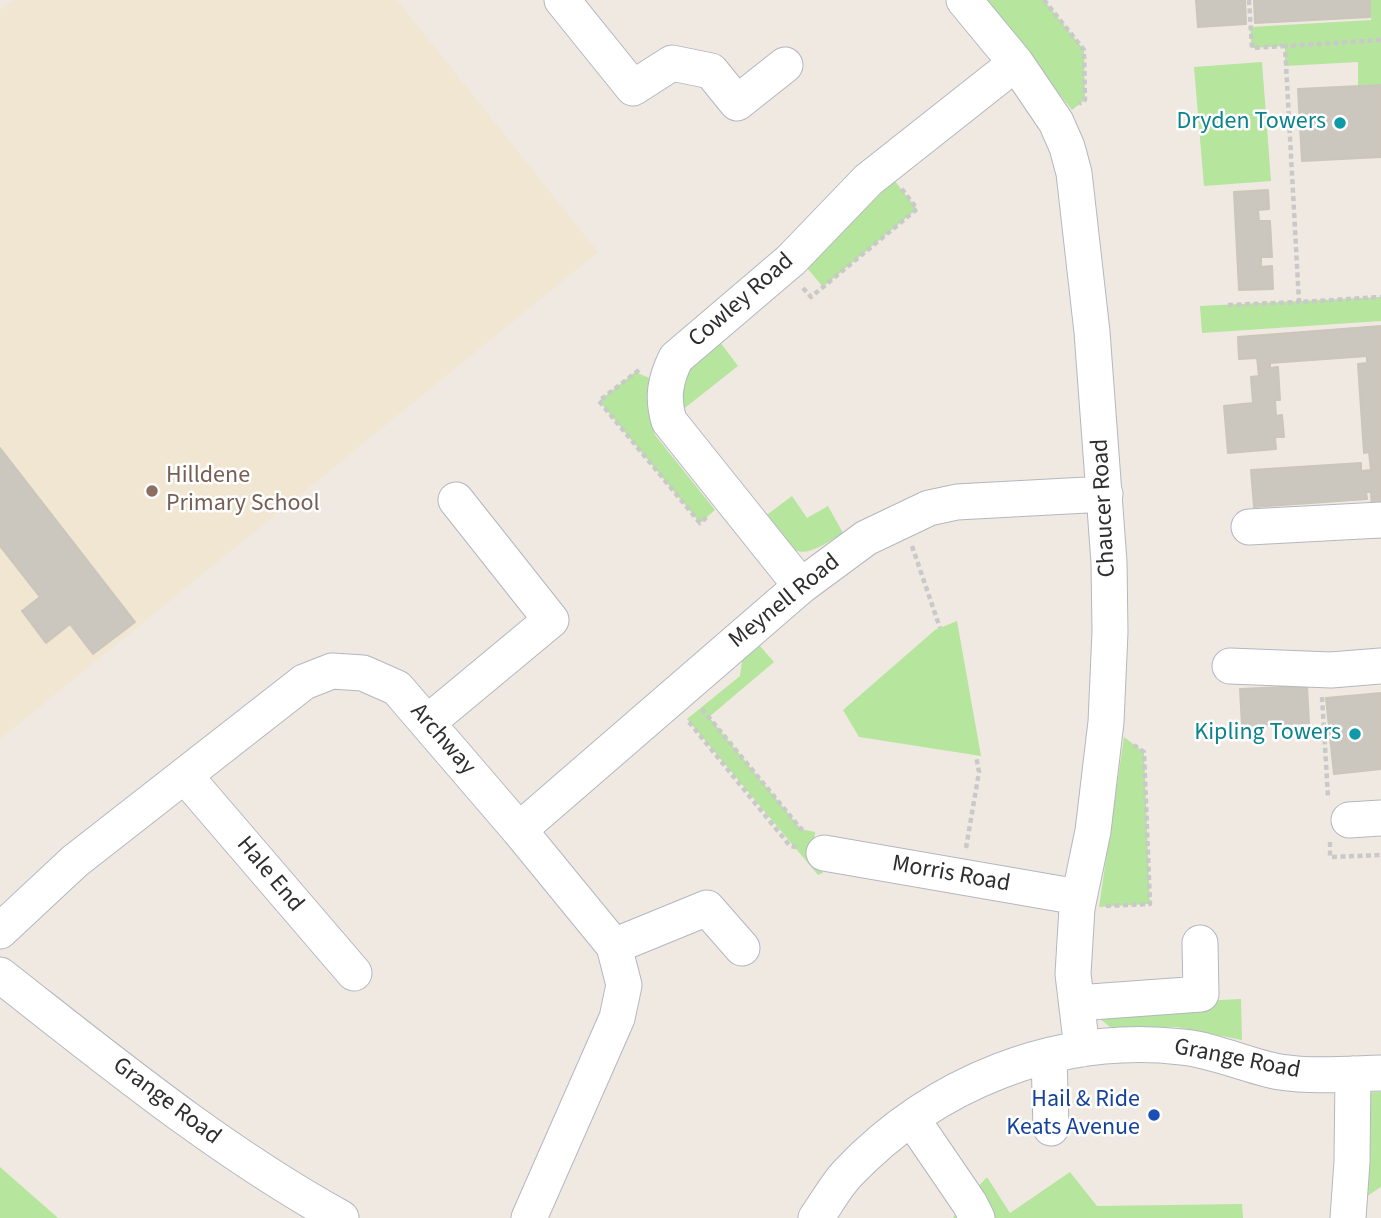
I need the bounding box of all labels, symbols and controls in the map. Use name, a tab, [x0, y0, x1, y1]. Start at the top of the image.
place label: Dryden Towers	[1176, 109, 1326, 137]
marker: Dryden Towers	[1332, 115, 1348, 131]
street label: Cowley Road	[684, 248, 800, 354]
street label: Chaucer Road	[1087, 438, 1123, 578]
place label: Hilldene Primary School	[166, 463, 320, 519]
marker: Hilldene Primary School	[144, 483, 160, 499]
street label: Meynell Road	[724, 549, 846, 655]
street label: Archway	[403, 698, 481, 782]
place label: Kipling Towers	[1194, 720, 1341, 748]
marker: Kipling Towers	[1347, 726, 1363, 742]
street label: Hale End	[229, 831, 309, 919]
street label: Morris Road	[890, 850, 1012, 900]
street label: Grange Road	[1172, 1034, 1302, 1086]
street label: Grange Road	[106, 1052, 226, 1152]
place label: Hail & Ride Keats Avenue	[1006, 1087, 1140, 1143]
marker: Hail & Ride Keats Avenue	[1146, 1107, 1162, 1123]

